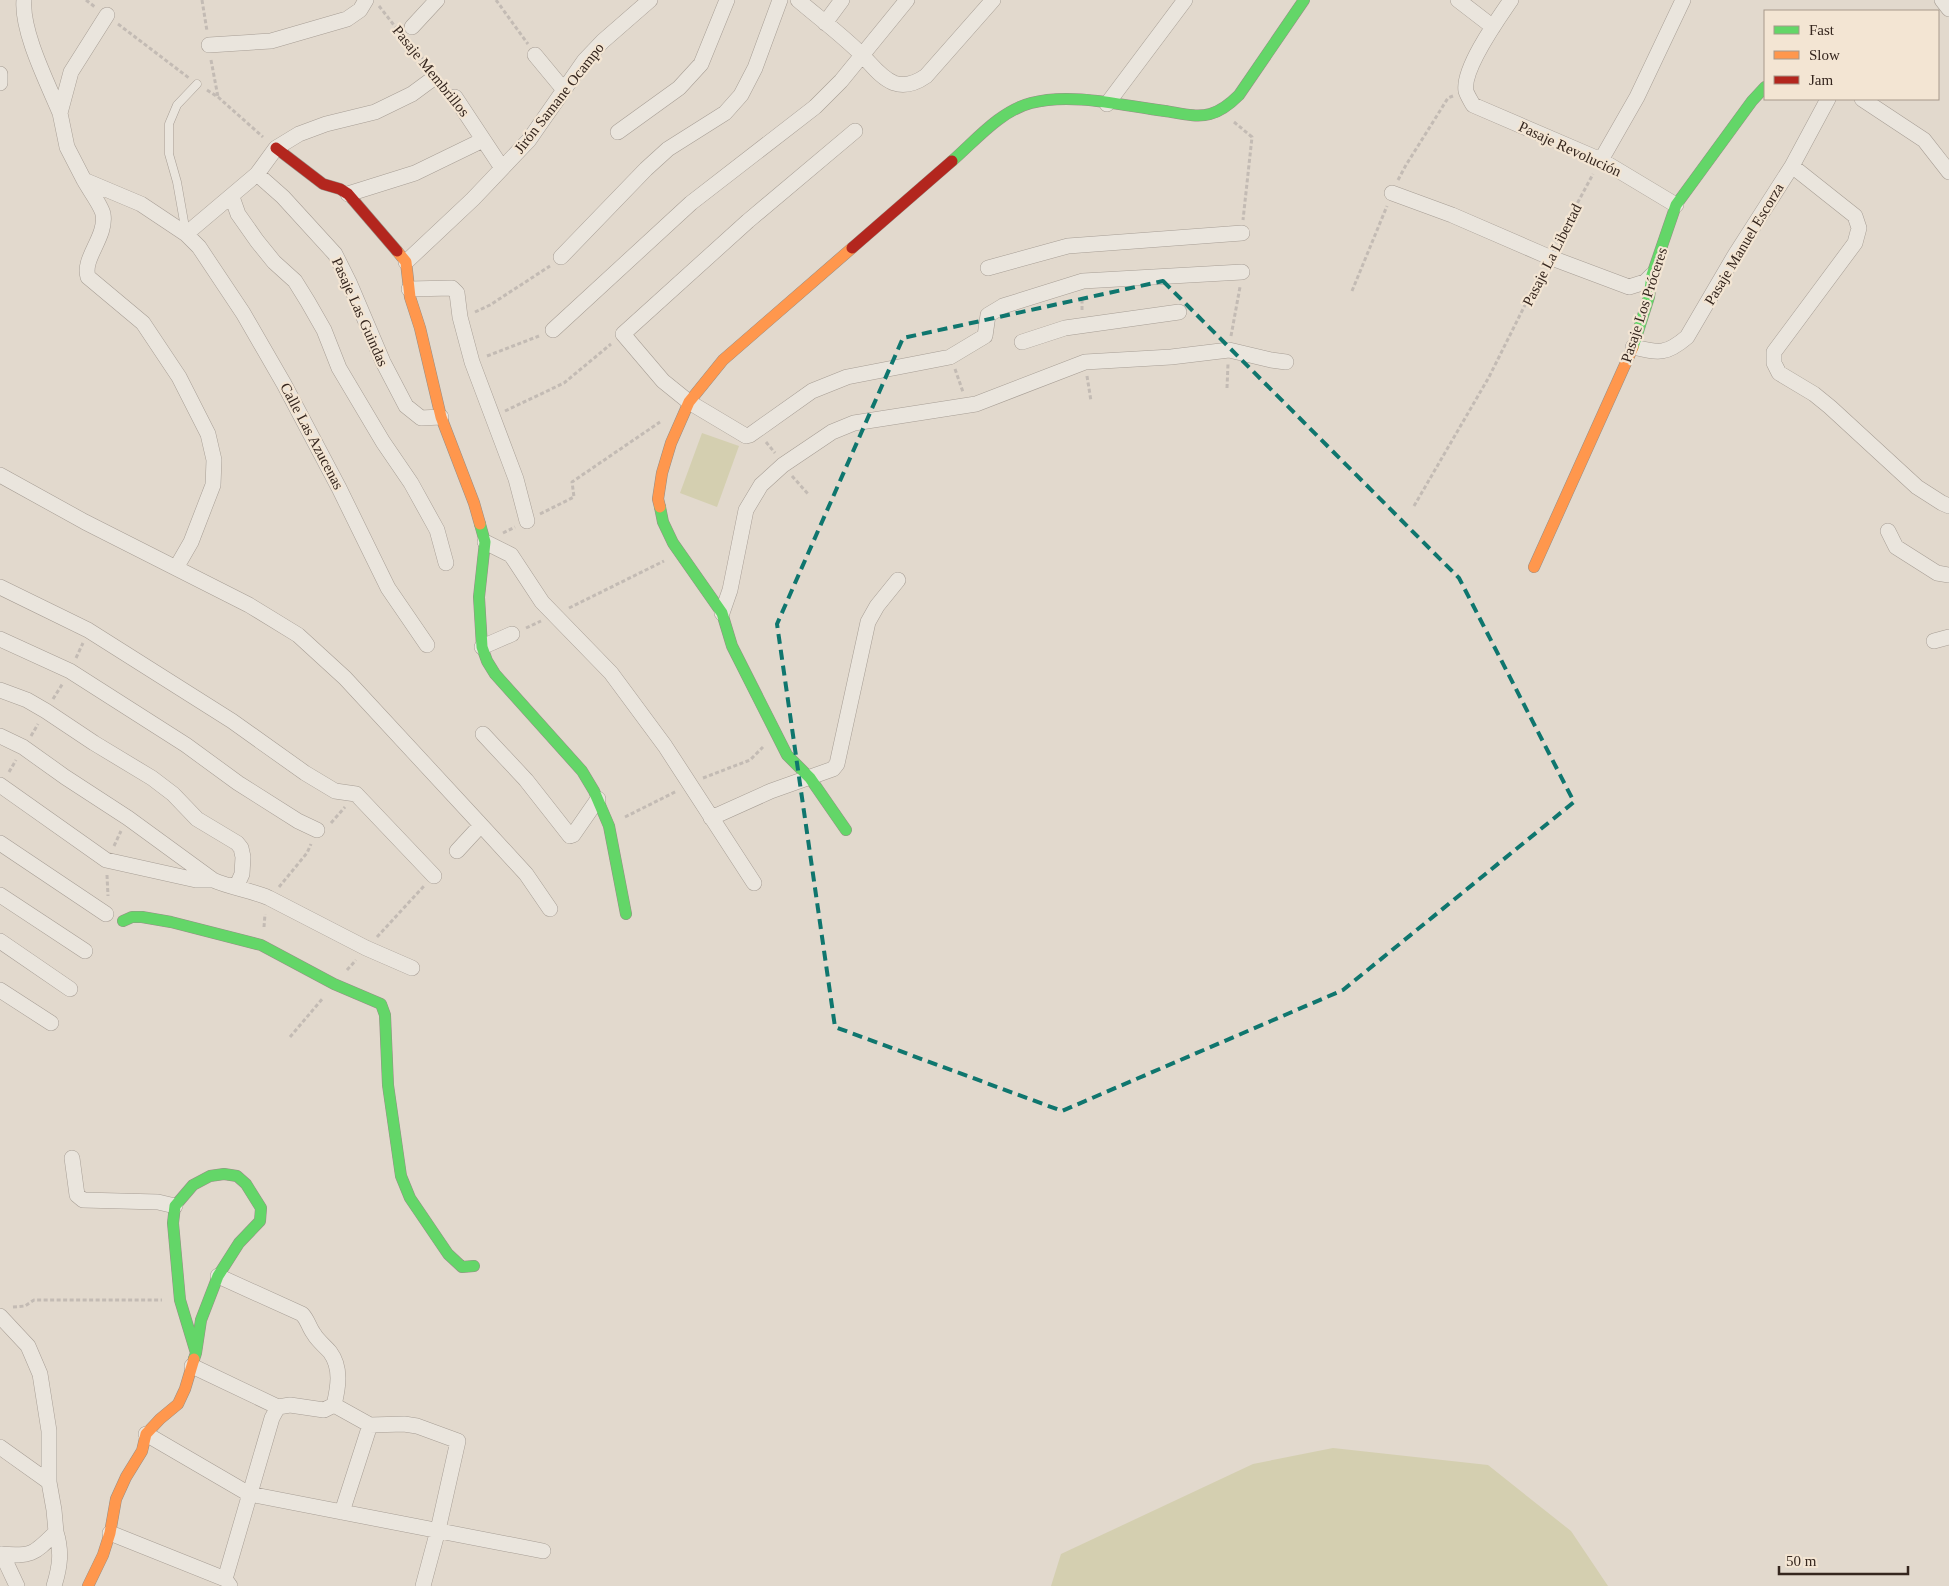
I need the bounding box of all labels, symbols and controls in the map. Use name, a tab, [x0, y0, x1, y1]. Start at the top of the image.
legend	[1764, 10, 1939, 100]
street label: Pasaje Membrillos	[390, 22, 473, 120]
text: Fast	[1809, 22, 1835, 38]
street label: Jirón Samane Ocampo	[511, 40, 607, 156]
text: Slow	[1809, 47, 1840, 63]
text: Jam	[1809, 72, 1833, 88]
street label: Pasaje Revolución	[1516, 118, 1624, 180]
street label: Pasaje Manuel Escorza	[1701, 180, 1787, 308]
street label: Pasaje La Libertad	[1519, 201, 1585, 309]
street label: Pasaje Los Próceres	[1618, 245, 1670, 365]
street label: Pasaje Las Guindas	[329, 255, 391, 369]
street label: Calle Las Azucenas	[277, 380, 347, 492]
scale bar	[1779, 1544, 1908, 1576]
text: 50 m	[1786, 1553, 1817, 1569]

